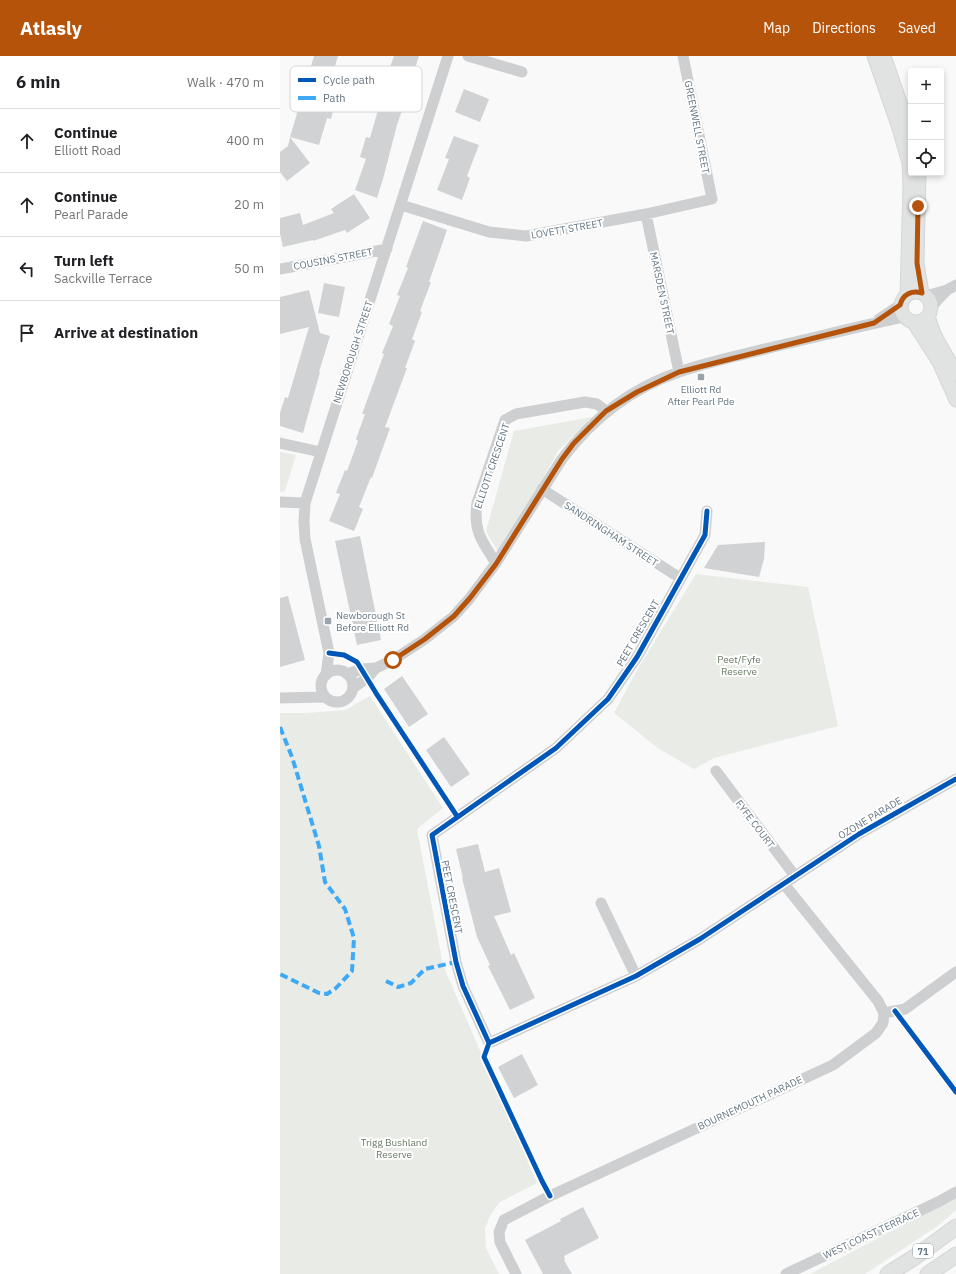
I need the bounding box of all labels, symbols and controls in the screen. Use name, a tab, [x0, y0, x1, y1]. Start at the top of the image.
text: Atlasly	[20, 16, 82, 40]
text: Map	[763, 19, 790, 37]
text: Directions	[812, 19, 876, 37]
text: Saved	[898, 19, 936, 37]
legend	[290, 66, 422, 112]
map controls	[908, 68, 944, 176]
button: +	[908, 68, 944, 104]
text: 6 min	[16, 71, 60, 93]
text: Cycle path	[323, 73, 375, 87]
text: Walk · 470 m	[187, 74, 264, 91]
street label: GREENWELL STREET	[682, 79, 712, 175]
text: Path	[323, 91, 346, 105]
button: −	[908, 104, 944, 140]
text: Continue	[54, 123, 118, 142]
icon: ahead	[16, 130, 38, 152]
text: 400 m	[226, 132, 264, 149]
button: locate	[908, 140, 944, 176]
text: Elliott Road	[54, 142, 121, 159]
text: Continue	[54, 187, 118, 206]
icon: ahead	[16, 194, 38, 216]
text: 20 m	[234, 196, 264, 213]
route end	[909, 197, 927, 215]
text: Pearl Parade	[54, 206, 128, 223]
street label: LOVETT STREET	[530, 216, 604, 242]
street label: COUSINS STREET	[292, 245, 374, 273]
text: Turn left	[54, 251, 114, 270]
street label: MARSDEN STREET	[647, 251, 677, 336]
icon: left	[16, 258, 38, 280]
text: 50 m	[234, 260, 264, 277]
text: Sackville Terrace	[54, 270, 152, 287]
street label: NEWBOROUGH STREET	[330, 299, 376, 405]
icon: arrive	[16, 322, 38, 344]
text: Arrive at destination	[54, 323, 198, 342]
marker: Elliott Rd After Pearl Pde	[696, 372, 706, 382]
place label: Elliott Rd After Pearl Pde	[667, 383, 735, 408]
street label: ELLIOTT CRESCENT	[471, 421, 513, 511]
street label: SANDRINGHAM STREET	[562, 499, 661, 569]
street label: PEET CRESCENT	[614, 597, 662, 669]
place label: Newborough St Before Elliott Rd	[336, 609, 409, 634]
marker: Newborough St Before Elliott Rd	[323, 616, 333, 626]
route start	[384, 651, 402, 669]
park label: Peet/Fyfe Reserve	[717, 653, 761, 678]
street label: OZONE PARADE	[836, 794, 904, 842]
street label: FYFE COURT	[733, 797, 778, 851]
street label: PEET CRESCENT	[438, 859, 466, 935]
street label: BOURNEMOUTH PARADE	[696, 1073, 805, 1133]
park label: Trigg Bushland Reserve	[361, 1136, 427, 1161]
street label: WEST COAST TERRACE	[821, 1206, 921, 1262]
road number: 71	[913, 1244, 933, 1258]

